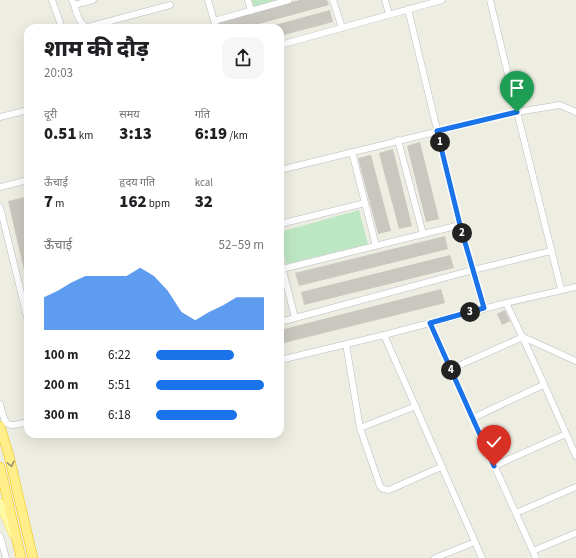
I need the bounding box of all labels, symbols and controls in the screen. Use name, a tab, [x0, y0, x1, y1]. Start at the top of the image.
text: शाम की दौड़	[44, 33, 149, 65]
button: share	[222, 37, 264, 79]
text: 20:03	[44, 64, 73, 82]
pin	[500, 71, 534, 112]
icon: arrive	[506, 77, 528, 99]
text: दूरी	[44, 107, 57, 122]
text: समय	[119, 107, 140, 122]
text: गति	[195, 107, 210, 122]
text: 0.51	[44, 122, 77, 146]
text: 3:13	[119, 122, 152, 146]
text: 6:19	[195, 122, 227, 146]
text: km	[77, 128, 93, 143]
text: /km	[227, 128, 248, 143]
pin: 1	[430, 132, 450, 152]
text: 1	[437, 134, 443, 149]
text: ऊँचाई	[44, 175, 68, 190]
text: हृदय गति	[119, 175, 155, 190]
text: kcal	[195, 175, 213, 190]
text: 7	[44, 190, 53, 214]
text: 162	[119, 190, 147, 214]
text: 32	[195, 190, 213, 214]
text: m	[53, 196, 64, 211]
text: bpm	[147, 196, 170, 211]
pin: 2	[452, 223, 472, 243]
text: 2	[459, 225, 465, 240]
text: ऊँचाई	[44, 236, 72, 254]
text: 52–59 m	[219, 236, 264, 254]
pin: 3	[460, 302, 480, 322]
text: 3	[467, 304, 473, 319]
text: 100 m	[44, 346, 78, 364]
text: 6:22	[108, 346, 131, 364]
pin: 4	[441, 360, 461, 380]
text: 4	[448, 362, 454, 377]
text: 200 m	[44, 376, 78, 394]
text: 5:51	[108, 376, 131, 394]
text: 300 m	[44, 406, 78, 424]
text: 6:18	[108, 406, 131, 424]
pin	[477, 425, 511, 466]
icon: check	[483, 431, 505, 453]
one-way arrow	[6, 460, 14, 467]

